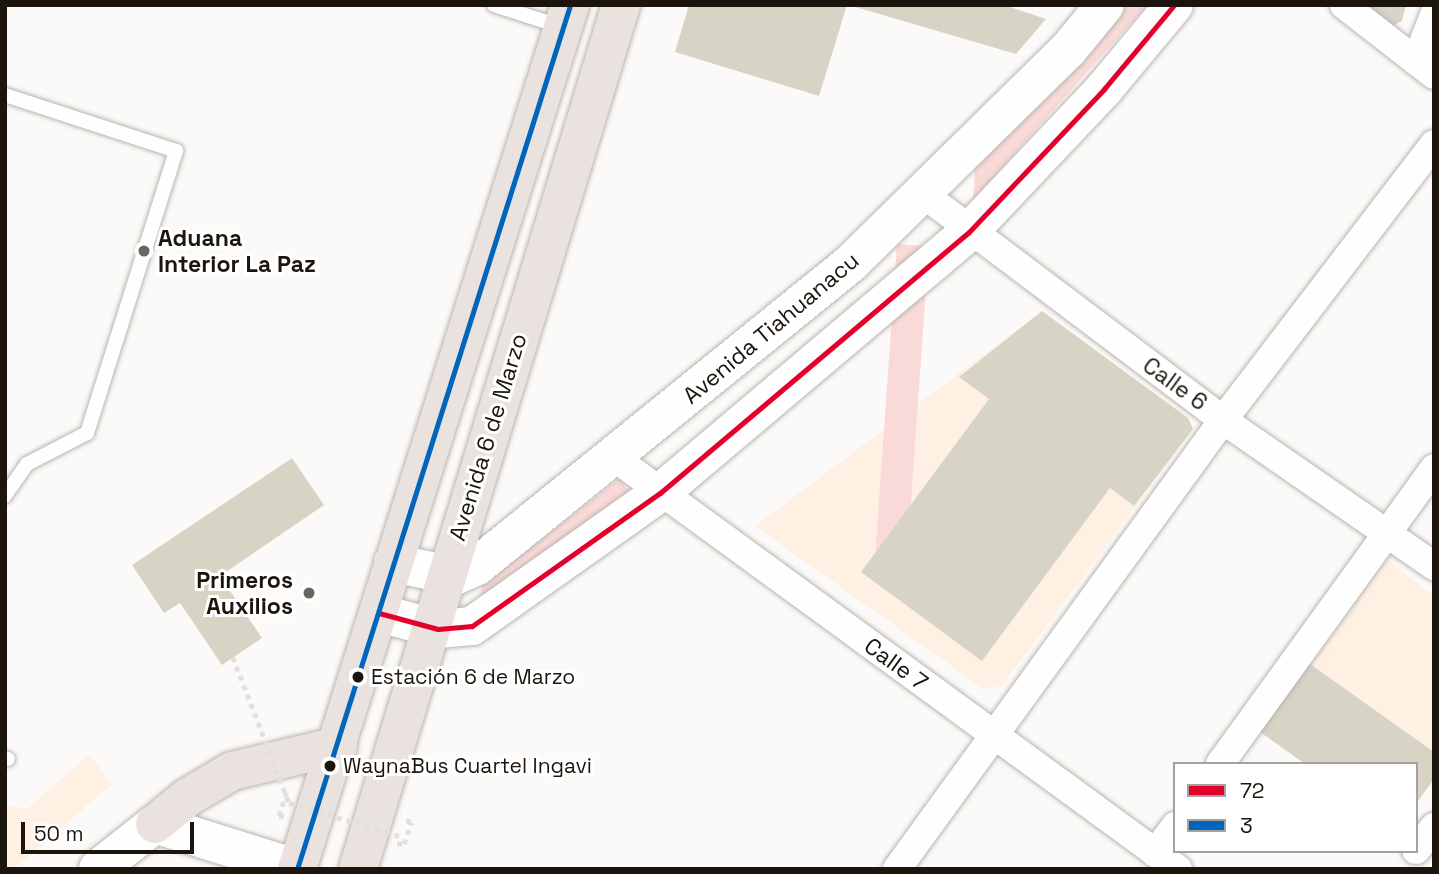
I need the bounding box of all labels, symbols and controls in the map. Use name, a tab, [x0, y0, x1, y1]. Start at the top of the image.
place label: Aduana Interior La Paz	[158, 224, 316, 278]
marker: Aduana Interior La Paz	[136, 243, 152, 259]
street label: Avenida Tiahuanacu	[677, 246, 865, 410]
street label: Avenida 6 de Marzo	[443, 330, 533, 544]
street label: Calle 6	[1137, 351, 1213, 417]
place label: Primeros Auxilios	[196, 566, 293, 620]
marker: Primeros Auxilios	[299, 583, 319, 603]
street label: Calle 7	[859, 632, 933, 696]
place label: Estación 6 de Marzo	[371, 664, 575, 690]
marker: Estación 6 de Marzo	[351, 670, 365, 684]
place label: WaynaBus Cuartel Ingavi	[343, 753, 592, 779]
marker: WaynaBus Cuartel Ingavi	[323, 759, 337, 773]
legend	[1173, 762, 1418, 853]
text: 72	[1240, 777, 1264, 804]
scale bar	[24, 808, 198, 852]
text: 3	[1240, 812, 1253, 839]
text: 50 m	[34, 820, 84, 847]

